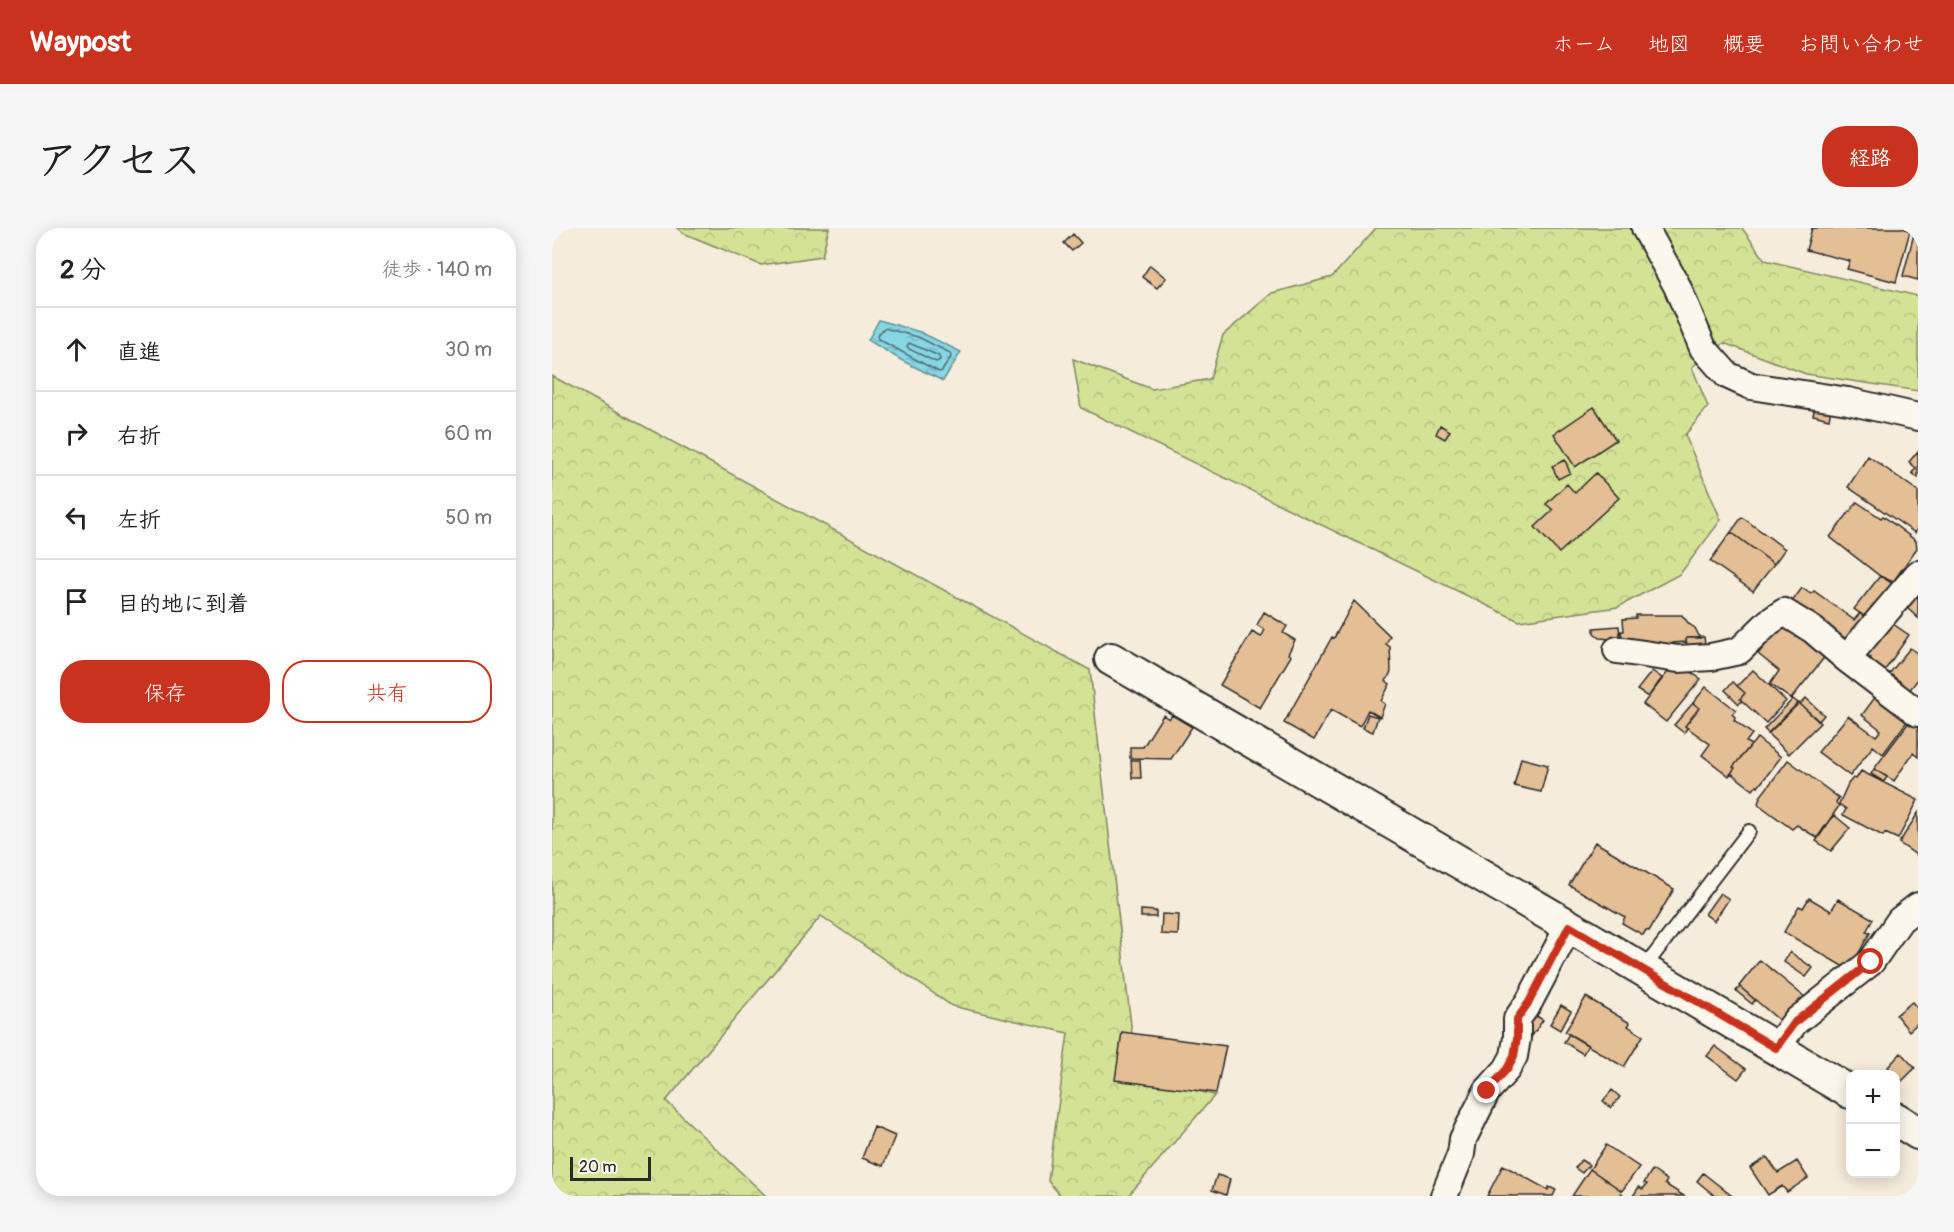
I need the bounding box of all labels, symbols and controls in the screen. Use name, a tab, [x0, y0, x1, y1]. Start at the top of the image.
text: Waypost	[30, 25, 131, 60]
text: ホーム	[1553, 31, 1615, 58]
text: 地図	[1648, 31, 1690, 58]
text: 概要	[1723, 31, 1765, 58]
text: お問い合わせ	[1798, 31, 1924, 58]
button: 経路	[1822, 126, 1918, 187]
text: アクセス	[36, 135, 201, 187]
text: 2 分	[60, 254, 106, 286]
text: 徒歩 · 140 m	[382, 257, 492, 282]
icon: ahead	[60, 333, 93, 366]
text: 30 m	[445, 337, 492, 362]
text: 直進	[117, 338, 161, 366]
icon: right	[60, 417, 93, 450]
text: 60 m	[445, 421, 492, 446]
text: 右折	[117, 422, 161, 450]
icon: left	[60, 501, 93, 534]
text: 50 m	[445, 505, 492, 530]
text: 左折	[117, 506, 161, 534]
icon: arrive	[60, 585, 93, 618]
text: 目的地に到着	[117, 590, 249, 618]
button: 保存	[60, 660, 270, 723]
button: 共有	[282, 660, 492, 723]
route start	[1857, 948, 1883, 974]
map controls	[1846, 1070, 1900, 1178]
button: +	[1846, 1070, 1900, 1124]
route end	[1473, 1077, 1499, 1103]
button: −	[1846, 1124, 1900, 1178]
scale bar	[570, 1154, 651, 1182]
text: 20 m	[579, 1157, 617, 1177]

